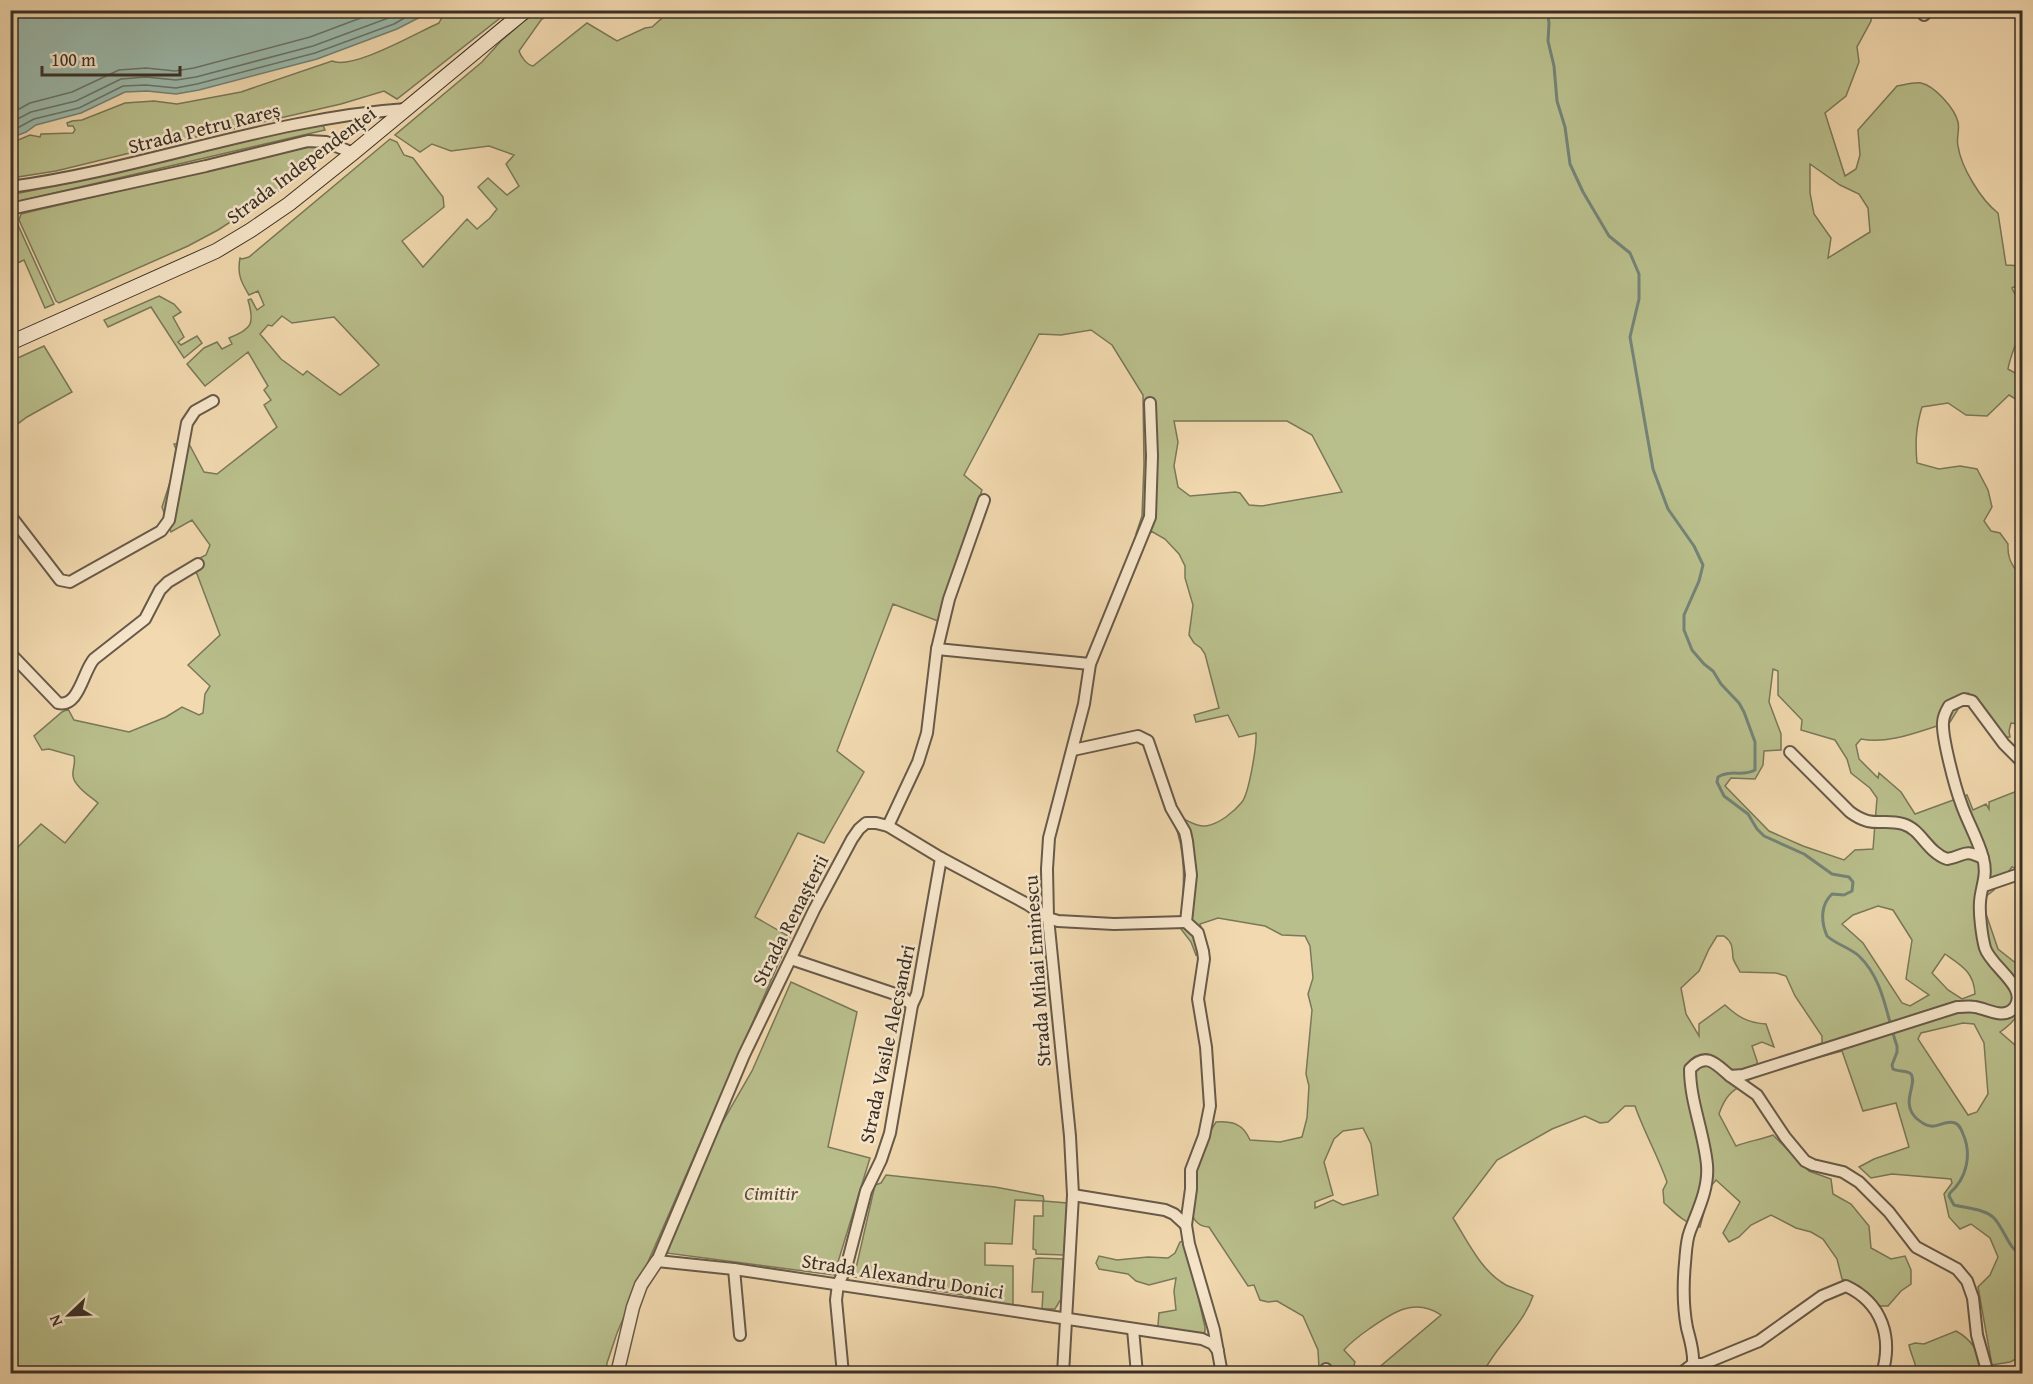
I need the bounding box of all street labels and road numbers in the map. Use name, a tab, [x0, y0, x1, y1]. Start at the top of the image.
street label: Strada Petru Rareș	[125, 95, 283, 160]
street label: Strada Independenței	[220, 98, 382, 231]
street label: Strada Renașterii	[744, 849, 835, 991]
street label: Strada Mihai Eminescu	[1015, 874, 1058, 1068]
street label: Strada Vasile Alecsandri	[851, 942, 922, 1146]
street label: Strada Alexandru Donici	[800, 1245, 1007, 1306]

